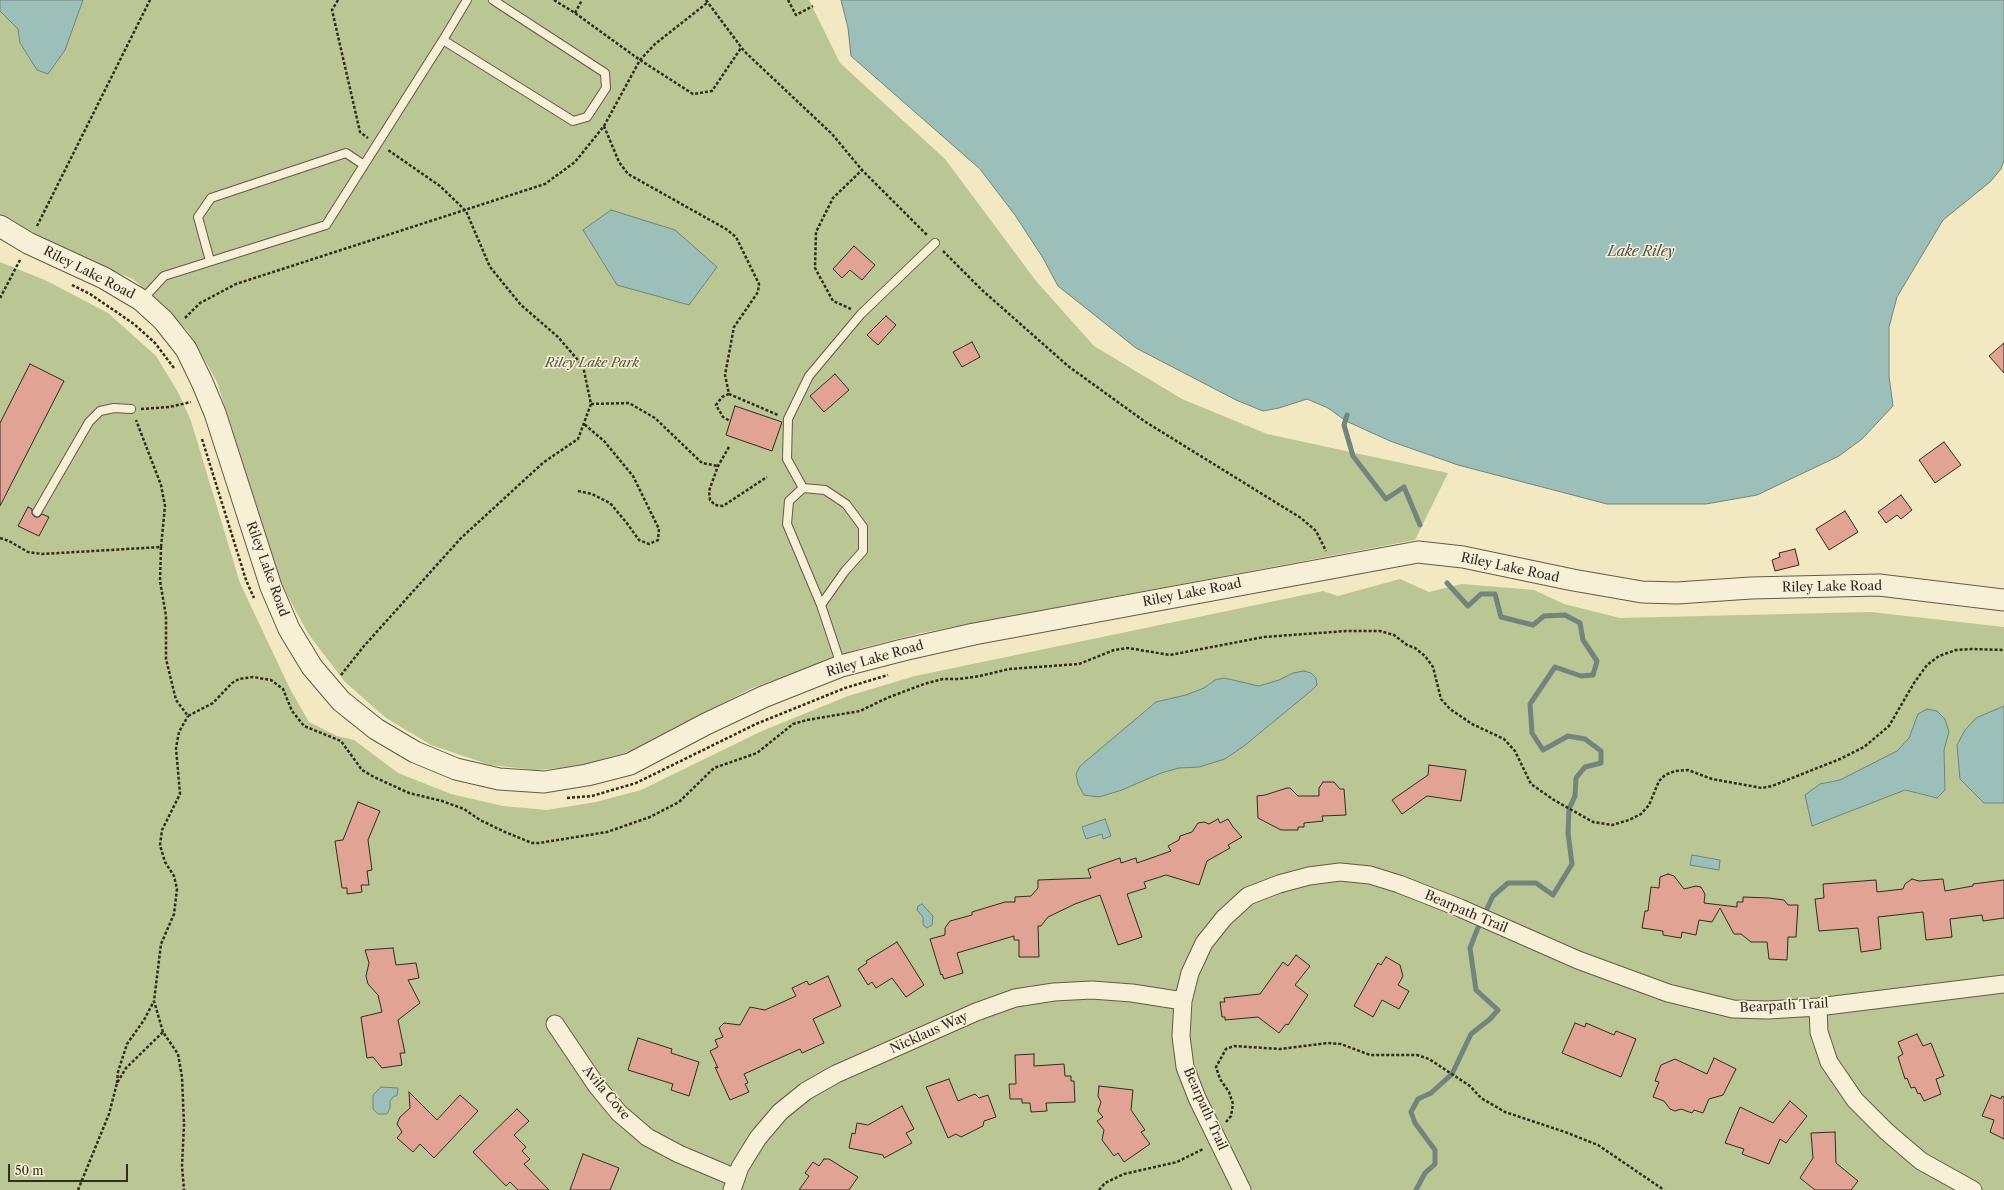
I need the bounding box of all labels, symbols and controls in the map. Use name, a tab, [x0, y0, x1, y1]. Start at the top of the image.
street label: Riley Lake Road	[41, 243, 137, 303]
water label: Lake Riley	[1607, 244, 1675, 260]
park label: Riley Lake Park	[545, 355, 639, 371]
street label: Riley Lake Road	[243, 519, 291, 619]
street label: Riley Lake Road	[1459, 550, 1561, 586]
street label: Riley Lake Road	[1141, 576, 1243, 610]
street label: Riley Lake Road	[1782, 578, 1882, 596]
street label: Riley Lake Road	[825, 638, 925, 680]
street label: Bearpath Trail	[1422, 887, 1510, 937]
street label: Bearpath Trail	[1739, 996, 1829, 1016]
street label: Nicklaus Way	[888, 1009, 970, 1057]
street label: Avila Cove	[579, 1063, 633, 1123]
street label: Bearpath Trail	[1180, 1065, 1230, 1153]
scale bar	[10, 1156, 130, 1182]
text: 50 m	[15, 1163, 44, 1178]

